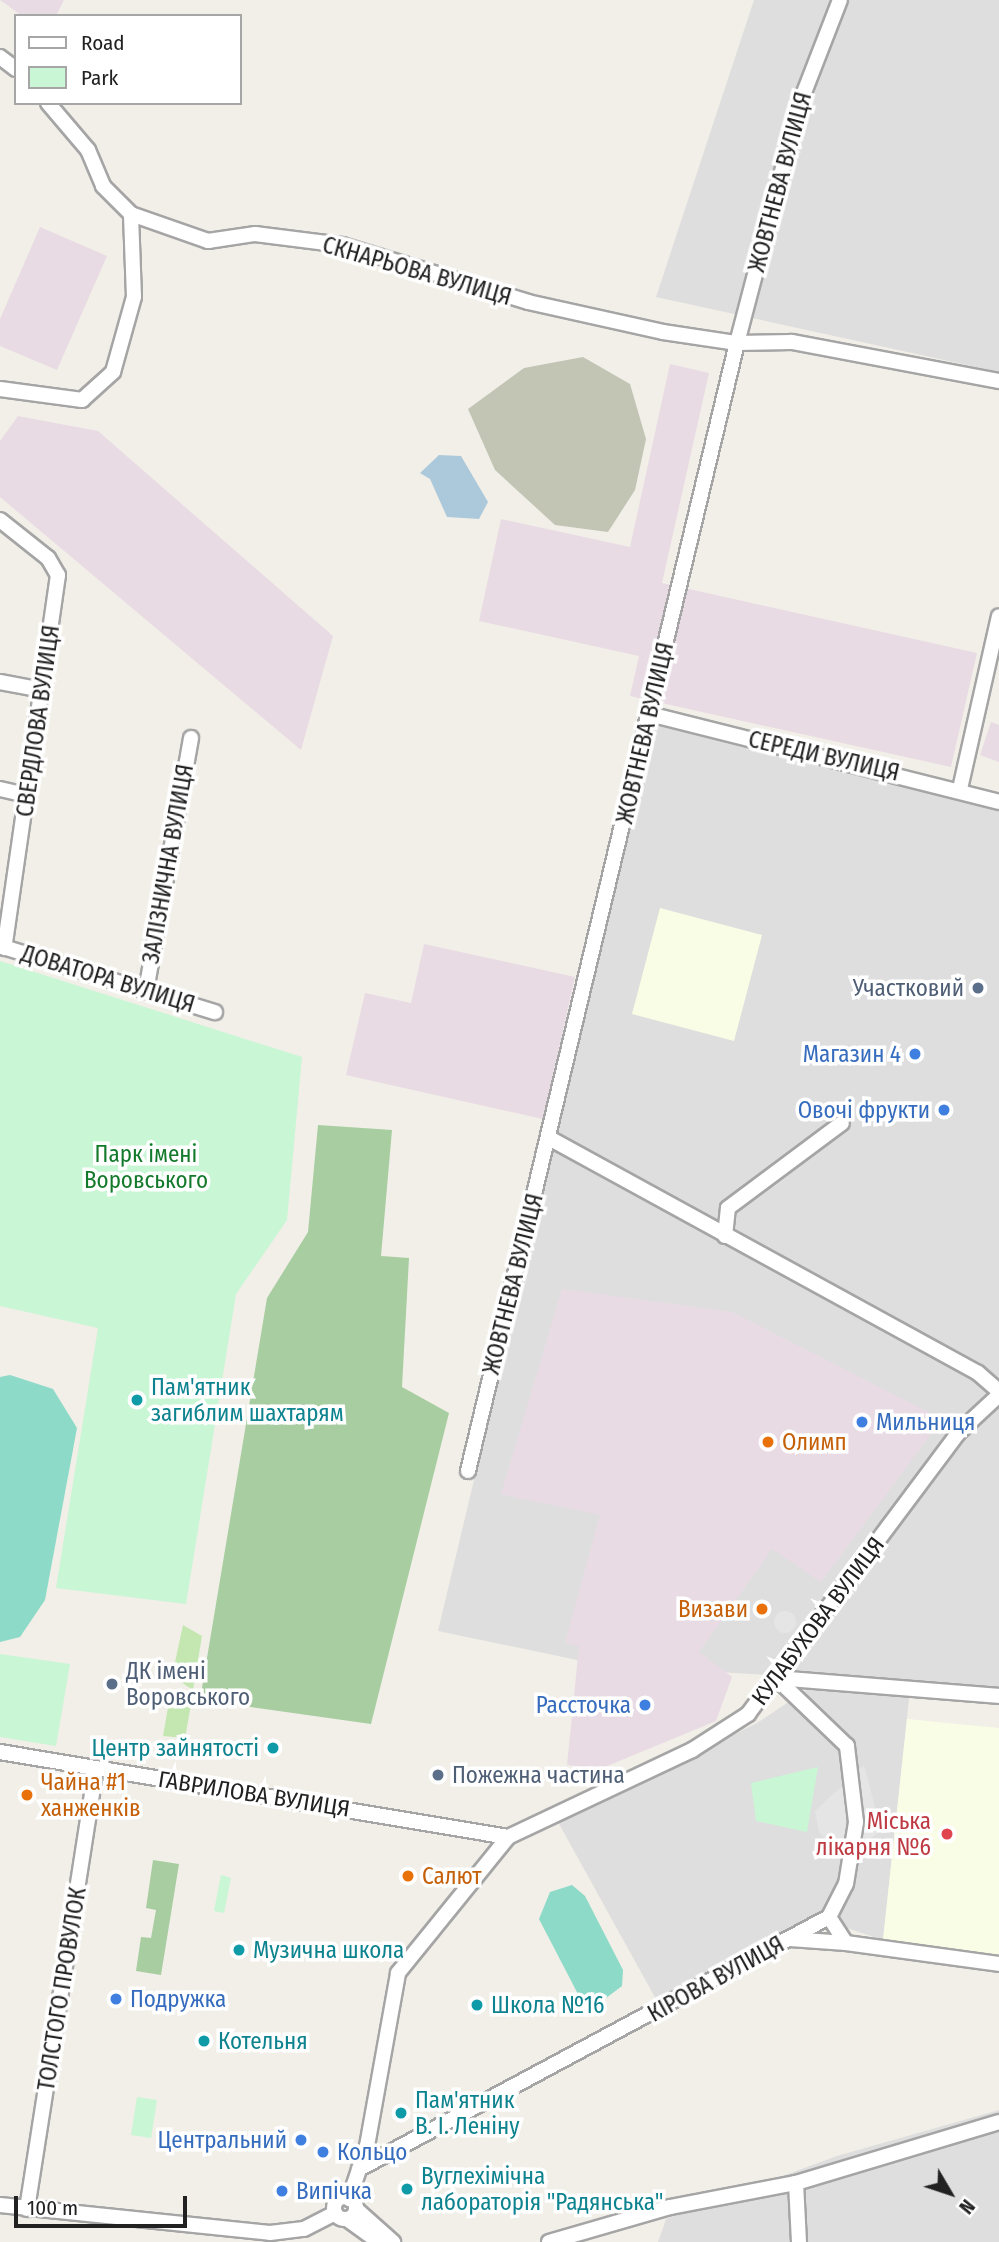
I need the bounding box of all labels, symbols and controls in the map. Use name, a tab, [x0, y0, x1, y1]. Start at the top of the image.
legend	[14, 14, 242, 105]
text: Road	[81, 30, 125, 56]
text: Park	[81, 65, 118, 91]
street label: ЖОВТНЕВА ВУЛИЦЯ	[743, 89, 817, 275]
street label: СКНАРЬОВА ВУЛИЦЯ	[319, 231, 515, 311]
street label: СВЕРДЛОВА ВУЛИЦЯ	[11, 623, 65, 819]
street label: ЖОВТНЕВА ВУЛИЦЯ	[611, 640, 679, 826]
street label: СЕРЕДИ ВУЛИЦЯ	[746, 725, 902, 787]
street label: ЗАЛІЗНИЧНА ВУЛИЦЯ	[137, 762, 199, 966]
street label: ДОВАТОРА ВУЛИЦЯ	[18, 940, 198, 1018]
place label: Участковий	[853, 974, 964, 1002]
marker: Участковий	[970, 980, 986, 996]
place label: Магазин 4	[803, 1040, 901, 1068]
marker: Магазин 4	[907, 1046, 923, 1062]
place label: Овочі фрукти	[798, 1096, 930, 1124]
marker: Овочі фрукти	[936, 1102, 952, 1118]
park label: Парк імені Воровського	[84, 1140, 208, 1194]
street label: ЖОВТНЕВА ВУЛИЦЯ	[477, 1191, 549, 1377]
place label: Пам'ятник загиблим шахтарям	[151, 1373, 344, 1427]
marker: Пам'ятник загиблим шахтарям	[129, 1392, 145, 1408]
place label: Мильниця	[876, 1408, 975, 1436]
marker: Мильниця	[854, 1414, 870, 1430]
place label: Олимп	[782, 1428, 847, 1456]
marker: Олимп	[760, 1434, 776, 1450]
street label: КУЛАБУХОВА ВУЛИЦЯ	[746, 1531, 890, 1711]
place label: Визави	[678, 1595, 748, 1623]
marker: Визави	[754, 1601, 770, 1617]
place label: ДК імені Воровського	[126, 1657, 250, 1711]
marker: ДК імені Воровського	[104, 1676, 120, 1692]
place label: Рассточка	[536, 1691, 631, 1719]
marker: Рассточка	[637, 1697, 653, 1713]
place label: Центр зайнятості	[91, 1734, 259, 1762]
marker: Центр зайнятості	[265, 1740, 281, 1756]
place label: Пожежна частина	[452, 1761, 625, 1789]
street label: ГАВРИЛОВА ВУЛИЦЯ	[156, 1765, 352, 1823]
marker: Пожежна частина	[430, 1767, 446, 1783]
place label: Чайна #1 ханженків	[41, 1768, 141, 1822]
marker: Чайна #1 ханженків	[19, 1787, 35, 1803]
place label: Міська лікарня №6	[816, 1807, 931, 1861]
marker: Міська лікарня №6	[937, 1824, 957, 1844]
place label: Салют	[422, 1862, 482, 1890]
marker: Салют	[400, 1868, 416, 1884]
street label: ТОЛСТОГО ПРОВУЛОК	[32, 1885, 92, 2093]
street label: КІРОВА ВУЛИЦЯ	[643, 1930, 789, 2028]
place label: Музична школа	[253, 1936, 404, 1964]
marker: Музична школа	[231, 1942, 247, 1958]
place label: Подружка	[130, 1985, 226, 2013]
marker: Подружка	[108, 1991, 124, 2007]
place label: Школа №16	[491, 1991, 604, 2019]
marker: Школа №16	[469, 1997, 485, 2013]
place label: Котельня	[218, 2027, 308, 2055]
marker: Котельня	[196, 2033, 212, 2049]
place label: Пам'ятник В. І. Леніну	[415, 2086, 520, 2140]
marker: Пам'ятник В. І. Леніну	[393, 2105, 409, 2121]
place label: Центральний	[157, 2126, 287, 2154]
marker: Центральний	[293, 2132, 309, 2148]
place label: Кольцо	[337, 2138, 407, 2166]
marker: Кольцо	[315, 2144, 331, 2160]
north arrow	[915, 2158, 985, 2228]
place label: Вуглехімічна лабораторія "Радянська"	[421, 2162, 663, 2216]
place label: Випічка	[296, 2177, 372, 2205]
marker: Вуглехімічна лабораторія "Радянська"	[399, 2181, 415, 2197]
scale bar	[18, 2182, 191, 2226]
marker: Випічка	[274, 2183, 290, 2199]
text: 100 m	[27, 2195, 78, 2221]
text: N	[954, 2195, 979, 2218]

